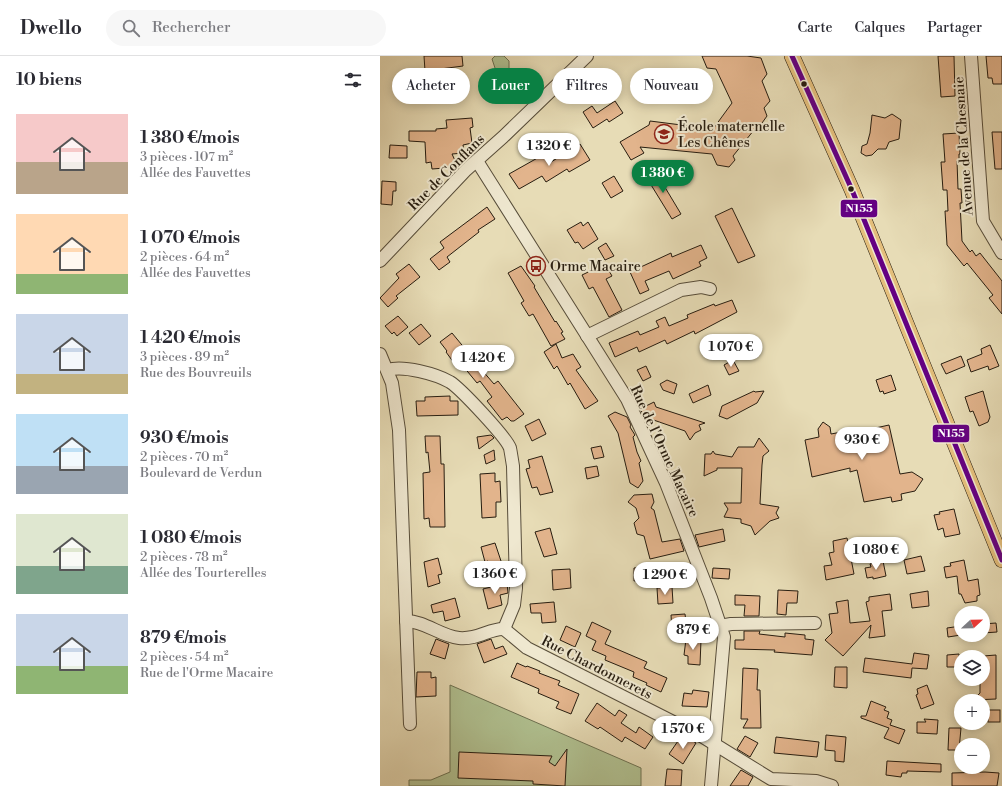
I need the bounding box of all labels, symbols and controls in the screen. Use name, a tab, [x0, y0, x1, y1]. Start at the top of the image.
search box	[106, 10, 386, 46]
text: Dwello	[20, 16, 82, 40]
icon: search	[120, 17, 142, 39]
text: Rechercher	[152, 18, 231, 37]
text: Carte	[797, 19, 832, 37]
text: Calques	[854, 19, 905, 37]
text: Partager	[927, 19, 982, 37]
chip: Acheter	[392, 68, 470, 104]
chip: Louer	[478, 68, 544, 104]
chip: Filtres	[552, 68, 622, 104]
chip: Nouveau	[630, 68, 713, 104]
text: 10 biens	[16, 69, 82, 91]
icon: filters	[342, 69, 364, 91]
street label: Avenue de la Chesnaie	[950, 76, 978, 217]
unlabelled marker	[799, 79, 809, 89]
place label: École maternelle Les Chênes	[678, 116, 785, 152]
school or university icon: École maternelle Les Chênes	[653, 123, 675, 145]
text: 1 380 €/mois	[140, 127, 240, 149]
icon: home	[48, 130, 96, 178]
street label: Rue de Conflans	[405, 131, 489, 215]
pin: 1 320 €	[512, 133, 586, 167]
text: 1 320 €	[527, 138, 571, 154]
text: 3 pièces · 107 m²	[140, 149, 233, 165]
pin: 1 380 €	[626, 160, 700, 194]
text: Allée des Fauvettes	[140, 165, 251, 181]
text: 1 380 €	[641, 165, 685, 181]
unlabelled marker	[846, 184, 856, 194]
line badge: N155	[840, 199, 878, 218]
text: N155	[845, 202, 873, 216]
text: 1 070 €/mois	[140, 227, 240, 249]
icon: home	[48, 230, 96, 278]
text: 2 pièces · 64 m²	[140, 249, 229, 265]
bus stop icon: Orme Macaire	[525, 255, 547, 277]
place label: Orme Macaire	[550, 258, 641, 276]
text: Allée des Fauvettes	[140, 265, 251, 281]
text: 1 420 €/mois	[140, 327, 240, 349]
icon: home	[48, 330, 96, 378]
pin: 1 070 €	[694, 334, 768, 368]
text: 1 070 €	[709, 339, 753, 355]
pin: 1 420 €	[446, 345, 520, 379]
text: 3 pièces · 89 m²	[140, 349, 229, 365]
text: 1 420 €	[460, 350, 506, 366]
text: Rue des Bouvreuils	[140, 365, 252, 381]
street label: Rue de l'Orme Macaire	[626, 383, 703, 520]
line badge: N155	[932, 424, 970, 443]
text: 930 €/mois	[140, 427, 229, 449]
pin: 930 €	[834, 427, 890, 461]
text: N155	[937, 427, 965, 441]
icon: home	[48, 430, 96, 478]
text: 930 €	[844, 432, 880, 448]
text: 2 pièces · 70 m²	[140, 449, 228, 465]
text: Boulevard de Verdun	[140, 465, 262, 481]
text: 1 080 €/mois	[140, 527, 242, 549]
icon: home	[48, 530, 96, 578]
pin: 1 080 €	[839, 537, 913, 571]
text: 1 080 €	[853, 542, 899, 558]
text: 2 pièces · 78 m²	[140, 549, 228, 565]
pin: 1 360 €	[458, 561, 532, 595]
pin: 1 290 €	[628, 562, 702, 596]
text: Allée des Tourterelles	[140, 565, 267, 581]
text: 1 360 €	[473, 566, 517, 582]
text: 1 290 €	[643, 567, 687, 583]
north arrow	[954, 606, 990, 642]
map controls	[954, 606, 990, 774]
pin: 879 €	[665, 617, 721, 651]
text: 879 €	[676, 622, 710, 638]
text: 879 €/mois	[140, 627, 226, 649]
icon: home	[48, 630, 96, 678]
street label: Rue Chardonnerets	[538, 632, 655, 704]
text: 2 pièces · 54 m²	[140, 649, 229, 665]
button: layers	[954, 650, 990, 686]
text: Rue de l'Orme Macaire	[140, 665, 273, 681]
button: +	[954, 694, 990, 730]
pin: 1 570 €	[646, 716, 720, 750]
text: 1 570 €	[661, 721, 705, 737]
button: −	[954, 738, 990, 774]

